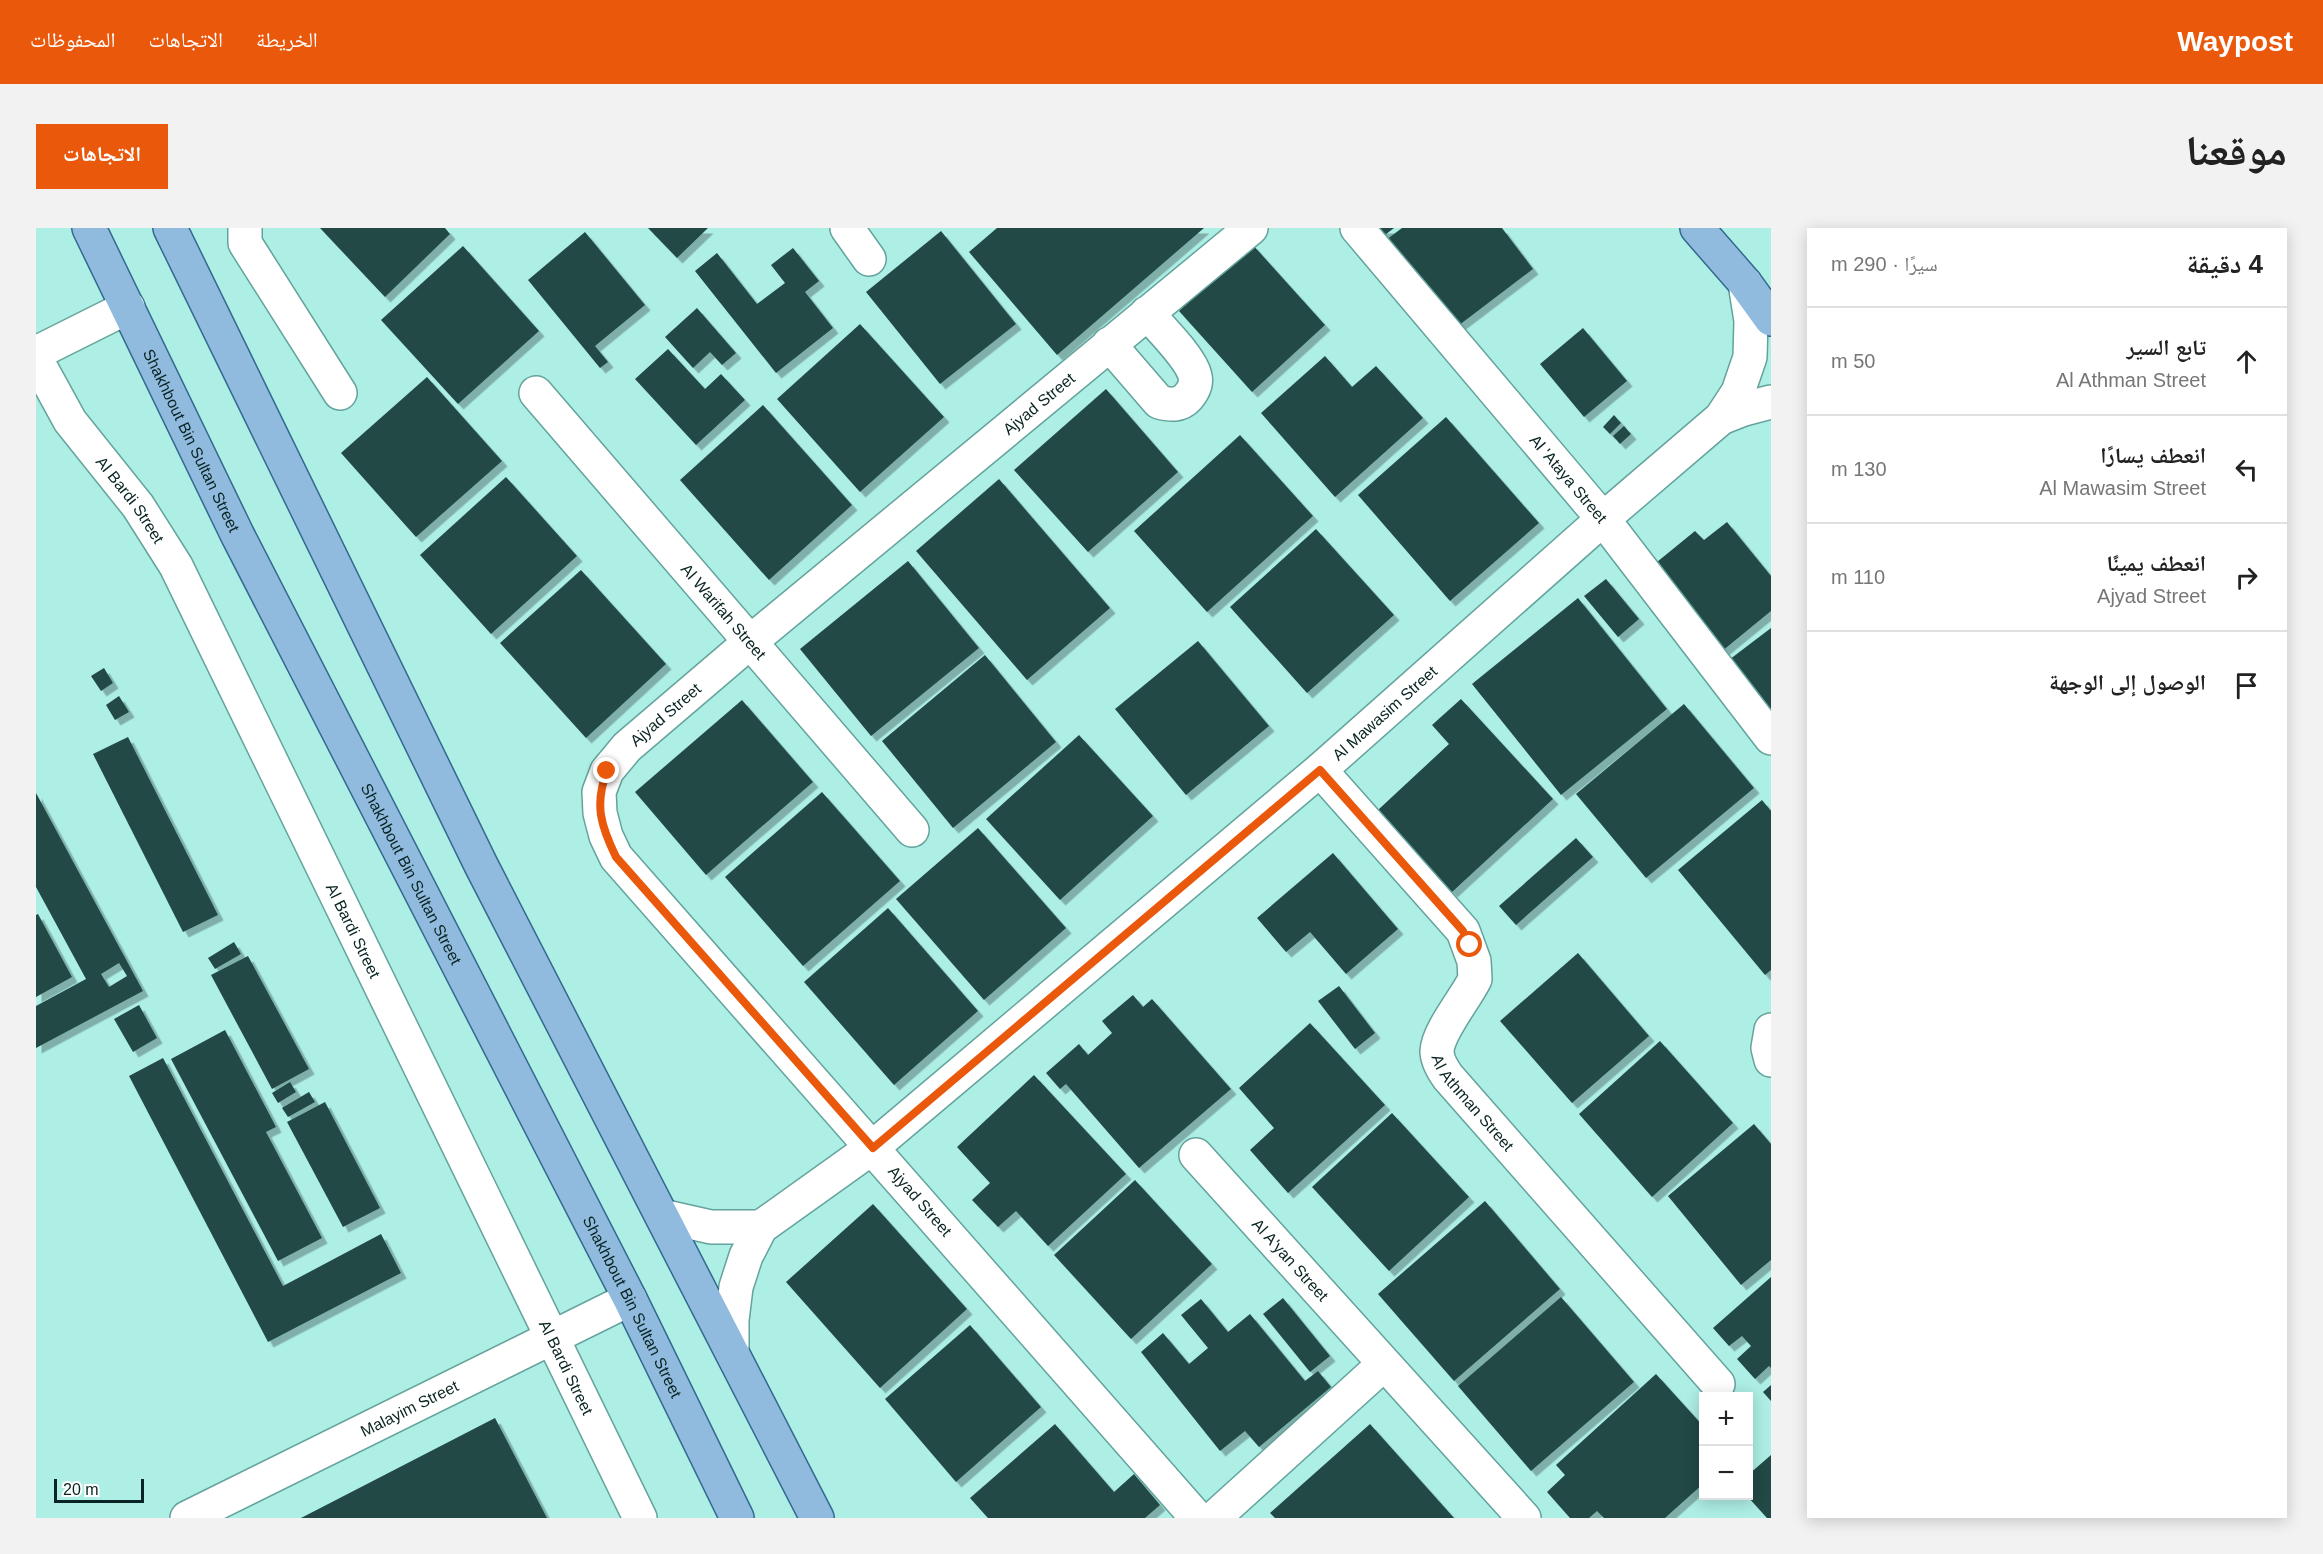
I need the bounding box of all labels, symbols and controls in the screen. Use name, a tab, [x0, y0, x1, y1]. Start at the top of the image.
text: Waypost	[2177, 26, 2293, 57]
text: المحفوظات	[30, 28, 115, 51]
text: الاتجاهات	[148, 28, 223, 51]
text: الخريطة	[256, 28, 318, 51]
button: الاتجاهات	[36, 124, 168, 189]
text: موقعنا	[2186, 127, 2287, 174]
text: 4 دقيقة	[2187, 249, 2263, 279]
text: سيرًا · 290 m	[1831, 253, 1938, 275]
text: تابع السير	[2126, 335, 2206, 360]
icon: ahead	[2230, 345, 2263, 378]
street label: Shakhbout Bin Sultan Street	[140, 346, 243, 535]
text: 50 m	[1831, 350, 1875, 372]
street label: Ajyad Street	[1000, 369, 1078, 438]
text: Al Athman Street	[2056, 369, 2206, 391]
street label: Al 'Ataya Street	[1527, 431, 1611, 526]
text: انعطف يسارًا	[2100, 443, 2206, 468]
street label: Al Bardi Street	[93, 453, 168, 547]
icon: left	[2230, 453, 2263, 486]
text: 130 m	[1831, 458, 1887, 480]
text: Al Mawasim Street	[2039, 477, 2206, 499]
text: انعطف يمينًا	[2107, 551, 2206, 576]
street label: Al Warifah Street	[678, 560, 770, 663]
icon: right	[2230, 561, 2263, 594]
text: 110 m	[1831, 566, 1885, 588]
text: Ajyad Street	[2097, 585, 2206, 607]
street label: Al Mawasim Street	[1329, 662, 1440, 763]
icon: arrive	[2230, 669, 2263, 702]
text: الوصول إلى الوجهة	[2049, 670, 2206, 695]
street label: Ajyad Street	[626, 679, 704, 749]
route end	[593, 757, 619, 783]
street label: Shakhbout Bin Sultan Street	[358, 781, 465, 968]
street label: Al Bardi Street	[323, 880, 384, 981]
route start	[1456, 931, 1482, 957]
street label: Al Athman Street	[1429, 1052, 1518, 1154]
street label: Ajyad Street	[885, 1163, 955, 1240]
street label: Shakhbout Bin Sultan Street	[580, 1213, 686, 1401]
street label: Al A'yan Street	[1249, 1215, 1332, 1304]
street label: Al Bardi Street	[536, 1317, 597, 1418]
street label: Malayim Street	[358, 1377, 461, 1439]
map controls	[1699, 1392, 1753, 1500]
button: +	[1699, 1392, 1753, 1446]
button: −	[1699, 1446, 1753, 1500]
scale bar	[54, 1476, 144, 1504]
text: 20 m	[63, 1481, 99, 1498]

